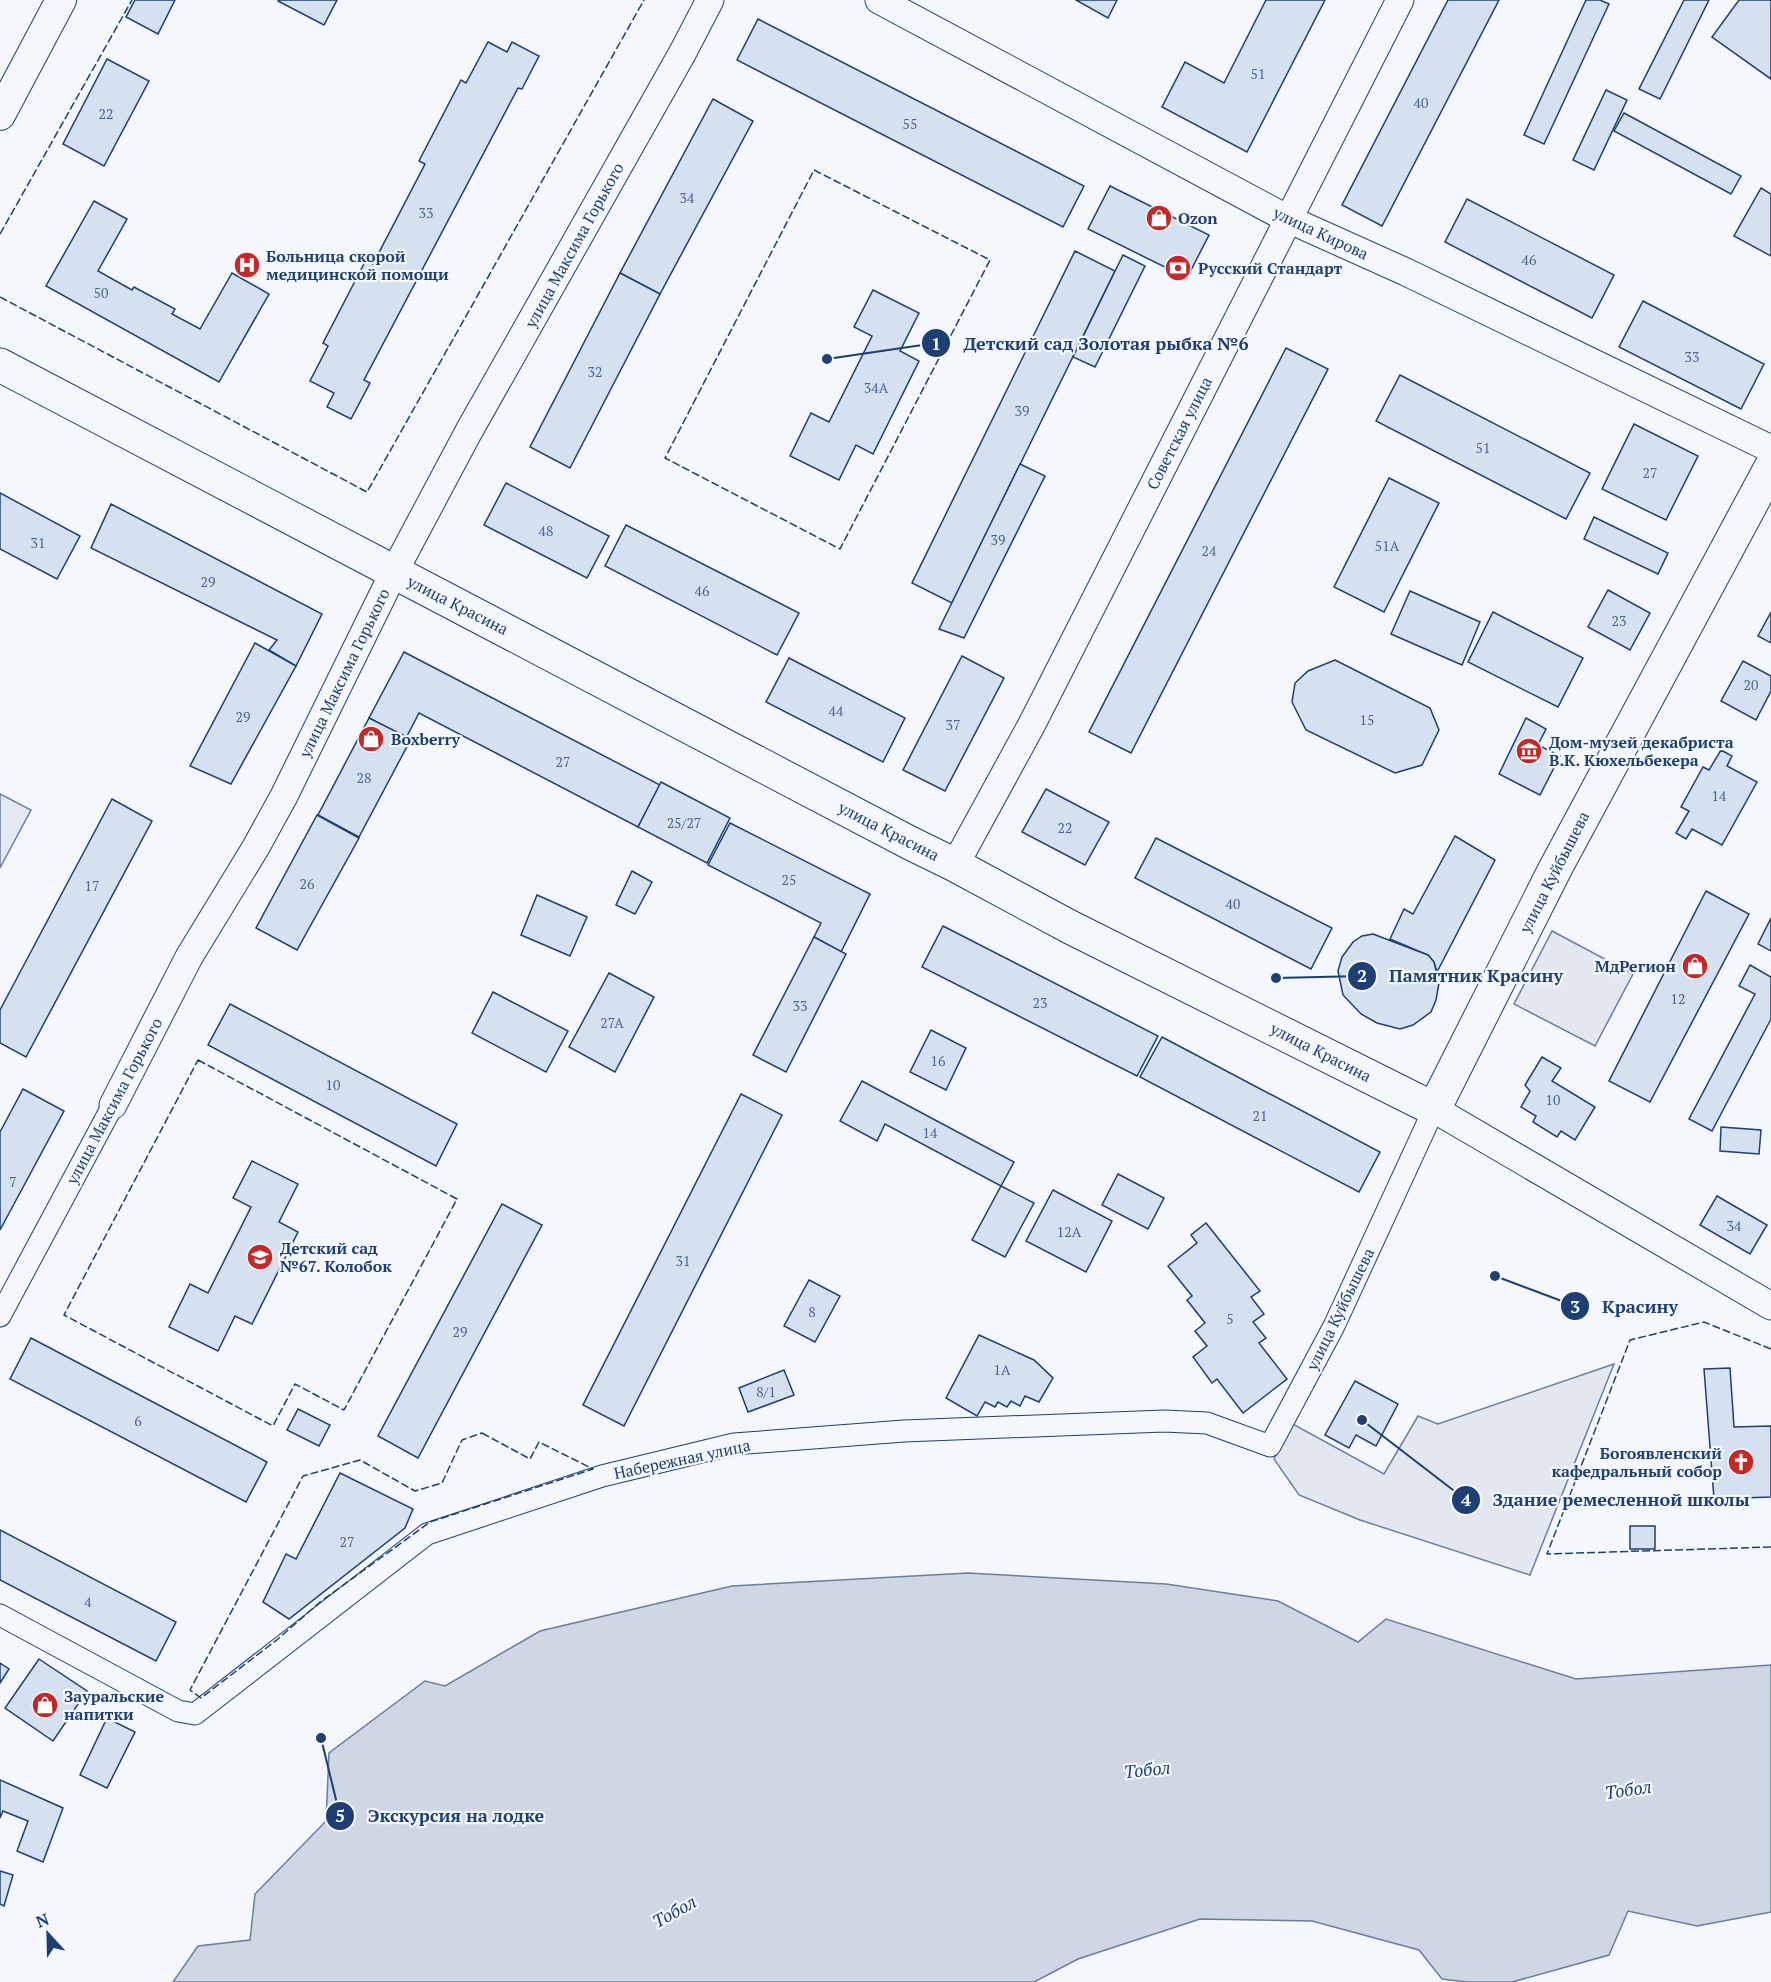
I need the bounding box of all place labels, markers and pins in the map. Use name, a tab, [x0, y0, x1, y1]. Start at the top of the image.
shop icon: Ozon	[1144, 203, 1174, 233]
place label: Ozon	[1178, 207, 1218, 229]
place label: Больница скорой медицинской помощи	[266, 245, 449, 285]
hospital icon: Больница скорой медицинской помощи	[232, 250, 262, 280]
bank icon: Русский Стандарт	[1163, 253, 1193, 283]
place label: Русский Стандарт	[1198, 257, 1343, 279]
callout: Детский сад Золотая рыбка №6	[921, 325, 1261, 361]
shop icon: Boxberry	[356, 724, 386, 754]
place label: Boxberry	[391, 728, 461, 750]
place label: Дом-музей декабриста В.К. Кюхельбекера	[1549, 731, 1734, 771]
museum icon: Дом-музей декабриста В.К. Кюхельбекера	[1514, 736, 1544, 766]
shop icon: МдРегион	[1680, 951, 1710, 981]
place label: МдРегион	[1595, 955, 1676, 977]
callout: Памятник Красину	[1347, 958, 1575, 994]
place label: Детский сад №67. Колобок	[280, 1237, 392, 1277]
school or university icon: Детский сад №67. Колобок	[245, 1242, 275, 1272]
callout: Красину	[1560, 1288, 1690, 1324]
place label: Богоявленский кафедральный собор	[1552, 1442, 1722, 1482]
church icon: Богоявленский кафедральный собор	[1726, 1447, 1756, 1477]
callout: Здание ремесленной школы	[1451, 1482, 1762, 1518]
place label: Зауральские напитки	[64, 1685, 164, 1725]
shop icon: Зауральские напитки	[30, 1690, 60, 1720]
callout: Экскурсия на лодке	[325, 1798, 556, 1834]

